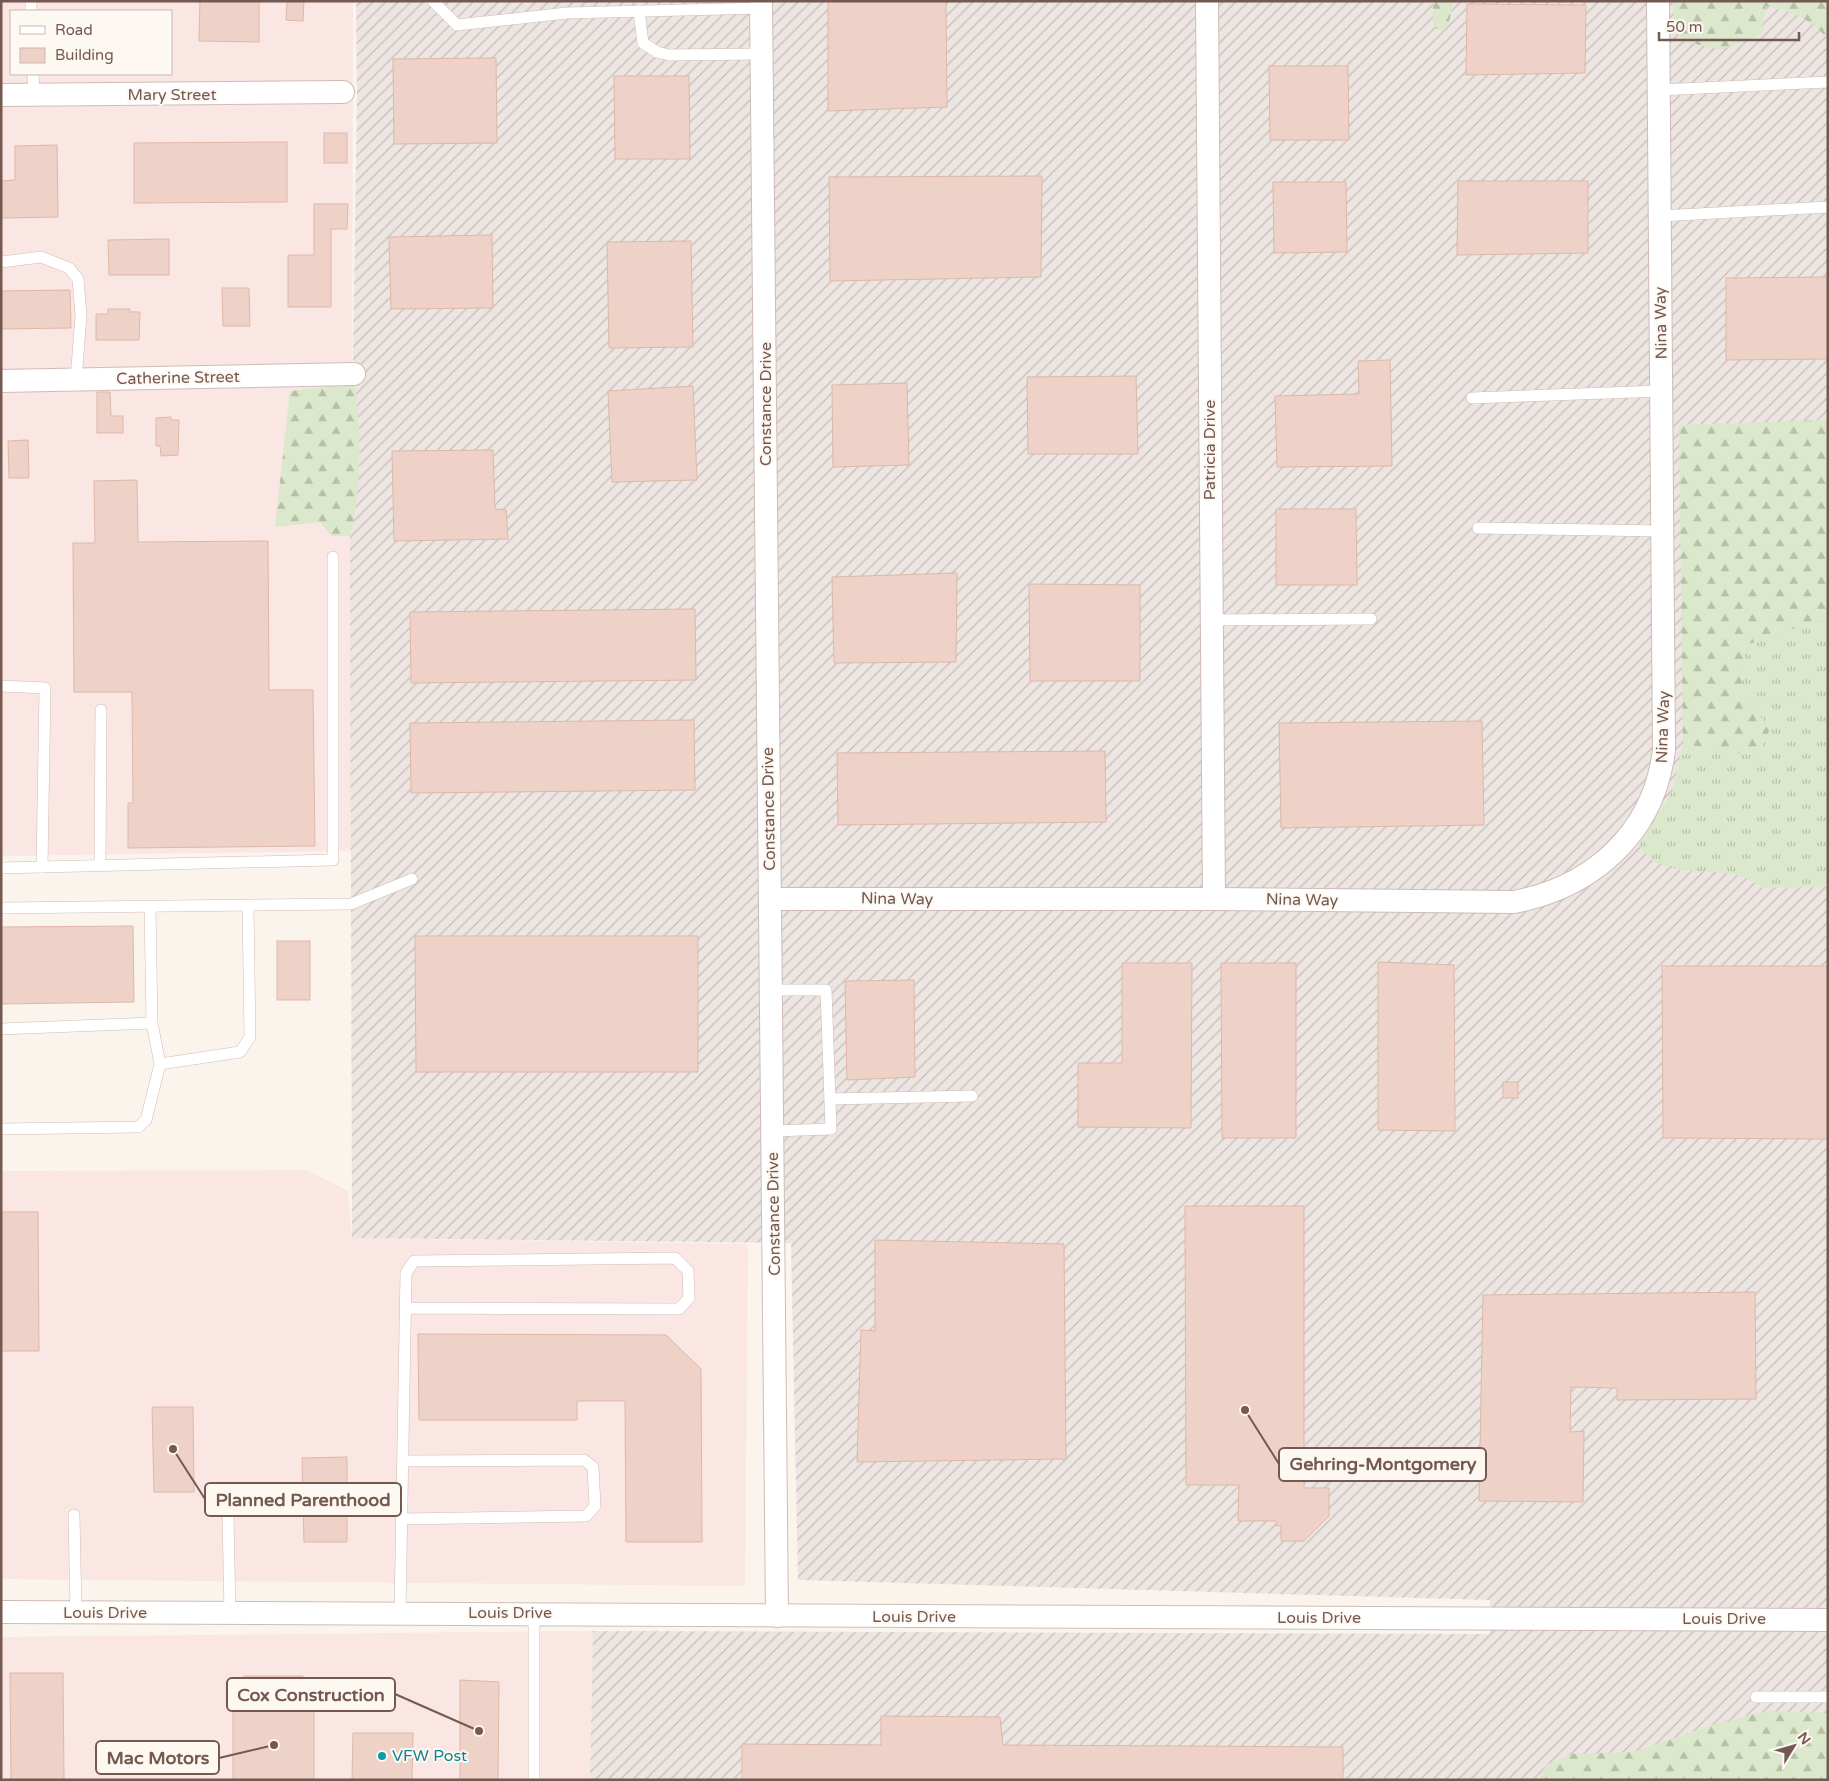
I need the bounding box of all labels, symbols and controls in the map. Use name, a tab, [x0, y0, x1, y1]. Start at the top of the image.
legend	[10, 10, 172, 75]
scale bar	[1659, 10, 1799, 42]
text: 50 m	[1666, 18, 1703, 36]
text: Road	[55, 21, 93, 39]
text: Building	[55, 46, 114, 64]
street label: Mary Street	[127, 85, 217, 105]
street label: Nina Way	[1650, 286, 1672, 359]
street label: Constance Drive	[756, 342, 776, 466]
street label: Catherine Street	[116, 367, 240, 389]
street label: Patricia Drive	[1200, 400, 1220, 500]
street label: Nina Way	[1652, 690, 1674, 764]
street label: Constance Drive	[758, 747, 780, 871]
street label: Nina Way	[861, 888, 934, 910]
street label: Nina Way	[1266, 889, 1339, 911]
street label: Constance Drive	[763, 1152, 785, 1276]
callout: Gehring-Montgomery	[1279, 1448, 1486, 1481]
text: Gehring-Montgomery	[1290, 1453, 1477, 1475]
callout: Planned Parenthood	[205, 1483, 401, 1516]
text: Planned Parenthood	[215, 1489, 391, 1511]
street label: Louis Drive	[63, 1603, 147, 1623]
street label: Louis Drive	[468, 1603, 552, 1623]
street label: Louis Drive	[872, 1607, 956, 1627]
street label: Louis Drive	[1277, 1608, 1361, 1628]
street label: Louis Drive	[1682, 1609, 1766, 1629]
callout: Cox Construction	[227, 1678, 395, 1711]
text: Cox Construction	[237, 1684, 385, 1706]
north arrow	[1769, 1721, 1819, 1771]
text: N	[1794, 1729, 1814, 1748]
callout: Mac Motors	[96, 1741, 219, 1774]
place label: VFW Post	[392, 1746, 467, 1766]
text: Mac Motors	[106, 1747, 210, 1769]
marker: VFW Post	[376, 1750, 388, 1762]

